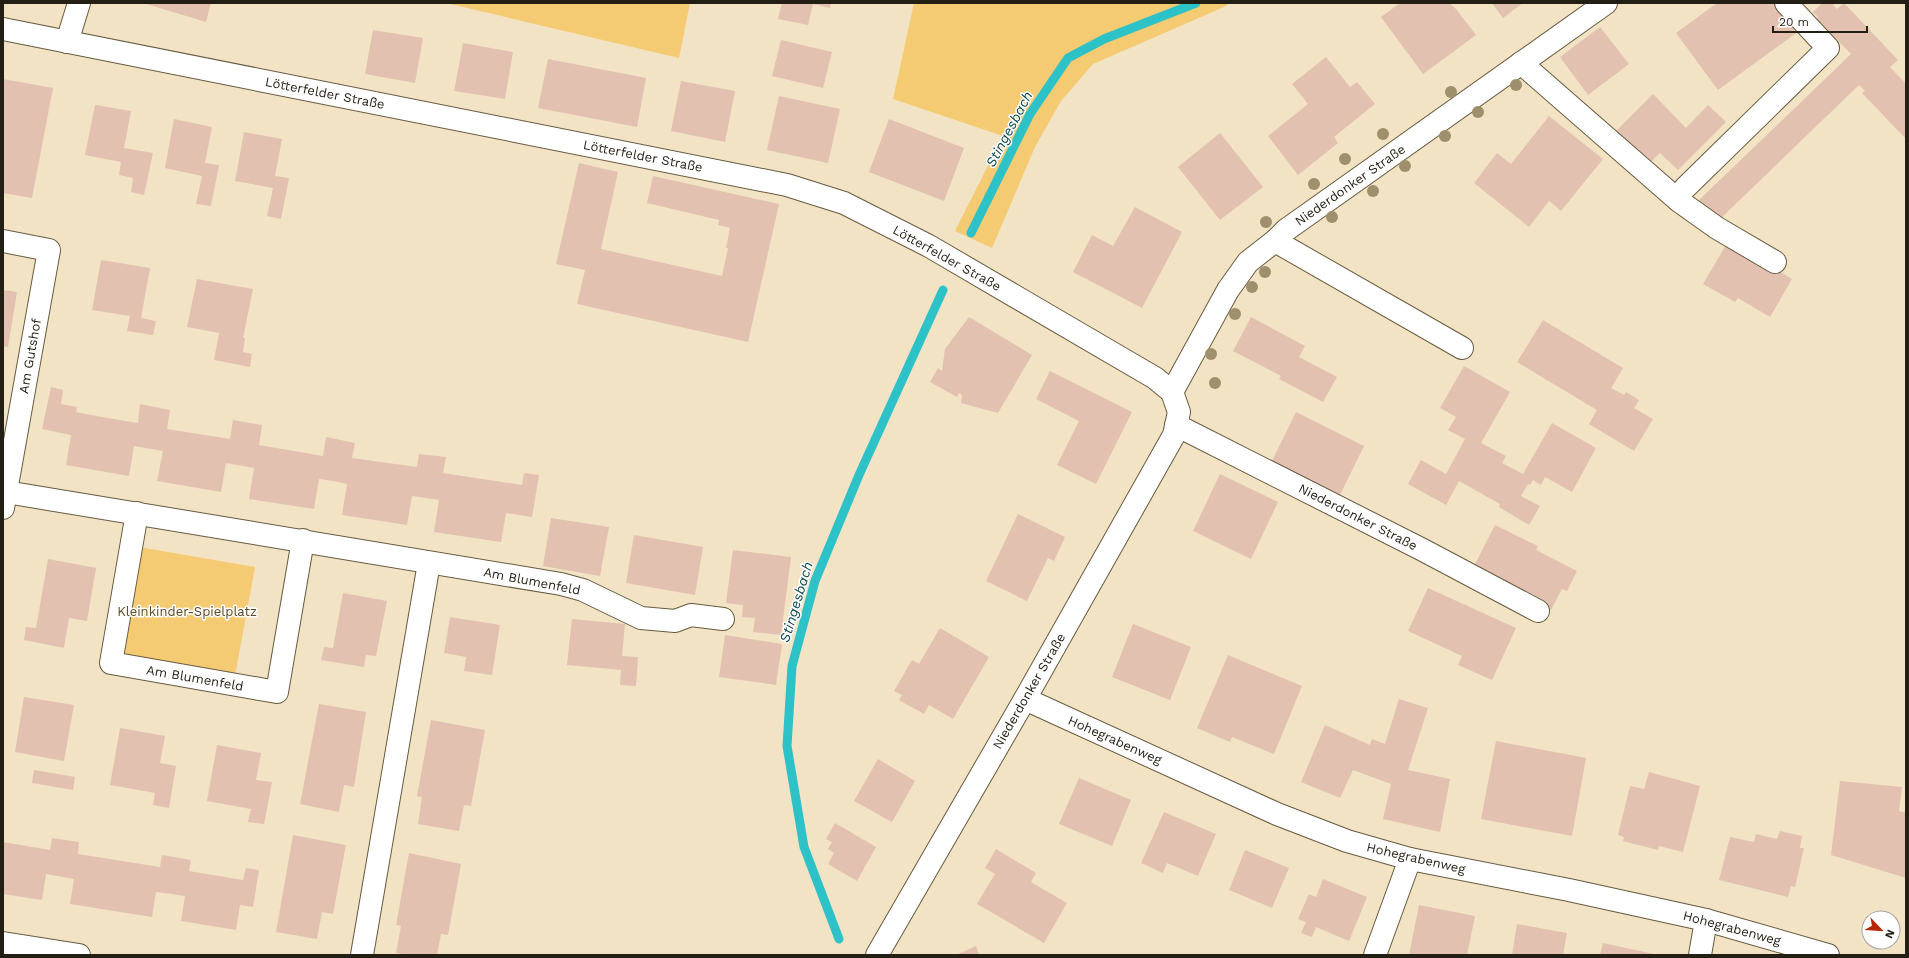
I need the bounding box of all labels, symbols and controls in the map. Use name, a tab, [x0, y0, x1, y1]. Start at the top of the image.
scale bar	[1773, 8, 1867, 34]
text: 20 m	[1779, 15, 1809, 29]
street label: Lötterfelder Straße	[264, 74, 386, 112]
water label: Stingesbach	[982, 88, 1036, 170]
street label: Lötterfelder Straße	[582, 137, 704, 175]
street label: Niederdonker Straße	[1292, 141, 1408, 229]
street label: Lötterfelder Straße	[890, 222, 1004, 294]
street label: Am Gutshof	[16, 317, 44, 395]
street label: Niederdonker Straße	[1296, 481, 1420, 553]
water label: Stingesbach	[776, 560, 816, 644]
street label: Am Blumenfeld	[482, 564, 582, 598]
park label: Kleinkinder-Spielplatz	[117, 604, 257, 619]
street label: Niederdonker Straße	[990, 630, 1068, 752]
street label: Am Blumenfeld	[145, 662, 245, 694]
street label: Hohegrabenweg	[1066, 713, 1164, 767]
street label: Hohegrabenweg	[1365, 839, 1467, 877]
street label: Hohegrabenweg	[1681, 908, 1783, 948]
north arrow	[1861, 910, 1901, 950]
text: N	[1882, 928, 1897, 940]

